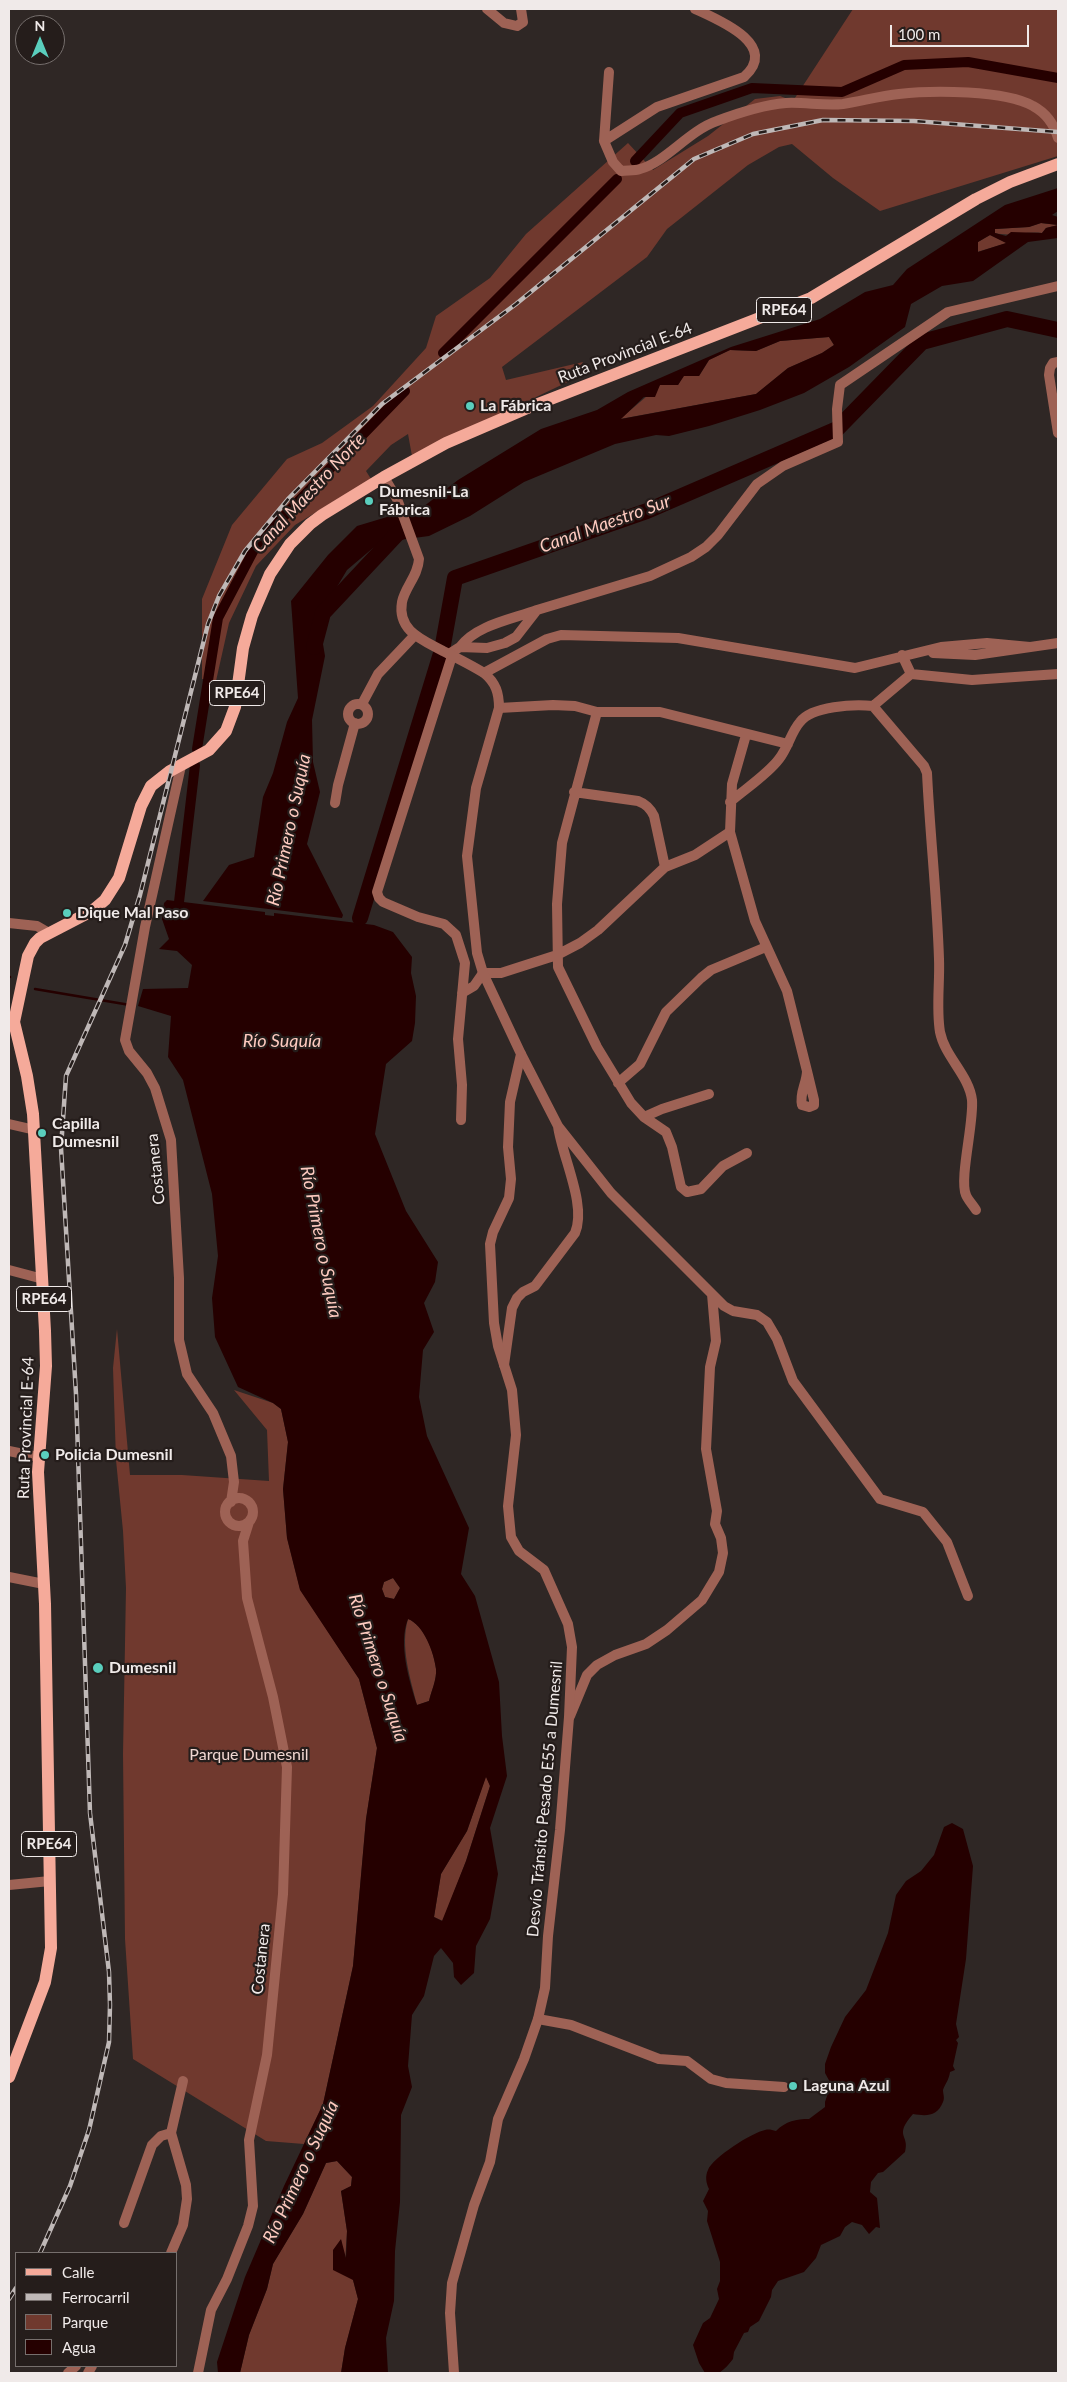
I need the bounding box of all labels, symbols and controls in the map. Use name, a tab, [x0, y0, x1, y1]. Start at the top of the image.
north arrow	[15, 15, 65, 65]
scale bar	[892, 15, 1031, 47]
text: N	[35, 17, 45, 34]
text: 100 m	[898, 25, 940, 43]
road number: RPE64	[756, 298, 812, 322]
street label: Ruta Provincial E-64	[555, 319, 695, 387]
place label: La Fábrica	[480, 396, 551, 416]
marker: La Fábrica	[464, 400, 476, 412]
water label: Canal Maestro Norte	[248, 429, 370, 557]
place label: Dumesnil-La Fábrica	[379, 482, 469, 520]
water label: Canal Maestro Sur	[536, 490, 674, 558]
marker: Dumesnil-La Fábrica	[363, 495, 375, 507]
road number: RPE64	[210, 680, 264, 706]
water label: Río Primero o Suquía	[262, 752, 316, 908]
place label: Dique Mal Paso	[77, 903, 189, 923]
marker: Dique Mal Paso	[61, 907, 73, 919]
water label: Río Suquía	[243, 1030, 321, 1052]
place label: Capilla Dumesnil	[52, 1114, 119, 1152]
marker: Capilla Dumesnil	[36, 1127, 48, 1139]
street label: Costanera	[143, 1133, 169, 1205]
water label: Río Primero o Suquía	[296, 1164, 346, 1320]
road number: RPE64	[17, 1286, 72, 1312]
street label: Ruta Provincial E-64	[14, 1357, 38, 1499]
place label: Policia Dumesnil	[55, 1445, 173, 1465]
marker: Policia Dumesnil	[39, 1449, 51, 1461]
water label: Río Primero o Suquía	[344, 1591, 412, 1745]
place label: Dumesnil	[109, 1658, 176, 1678]
street label: Desvío Tránsito Pesado E55 a Dumesnil	[523, 1660, 567, 1938]
marker: Dumesnil	[91, 1661, 105, 1675]
park label: Parque Dumesnil	[189, 1745, 309, 1765]
road number: RPE64	[22, 1832, 76, 1856]
street label: Costanera	[248, 1923, 274, 1995]
place label: Laguna Azul	[803, 2076, 889, 2096]
marker: Laguna Azul	[787, 2080, 799, 2092]
water label: Río Primero o Suquía	[259, 2097, 343, 2247]
legend	[15, 2252, 178, 2367]
text: Calle	[62, 2263, 94, 2281]
text: Ferrocarril	[62, 2288, 130, 2306]
text: Parque	[62, 2313, 108, 2331]
text: Agua	[62, 2338, 96, 2356]

